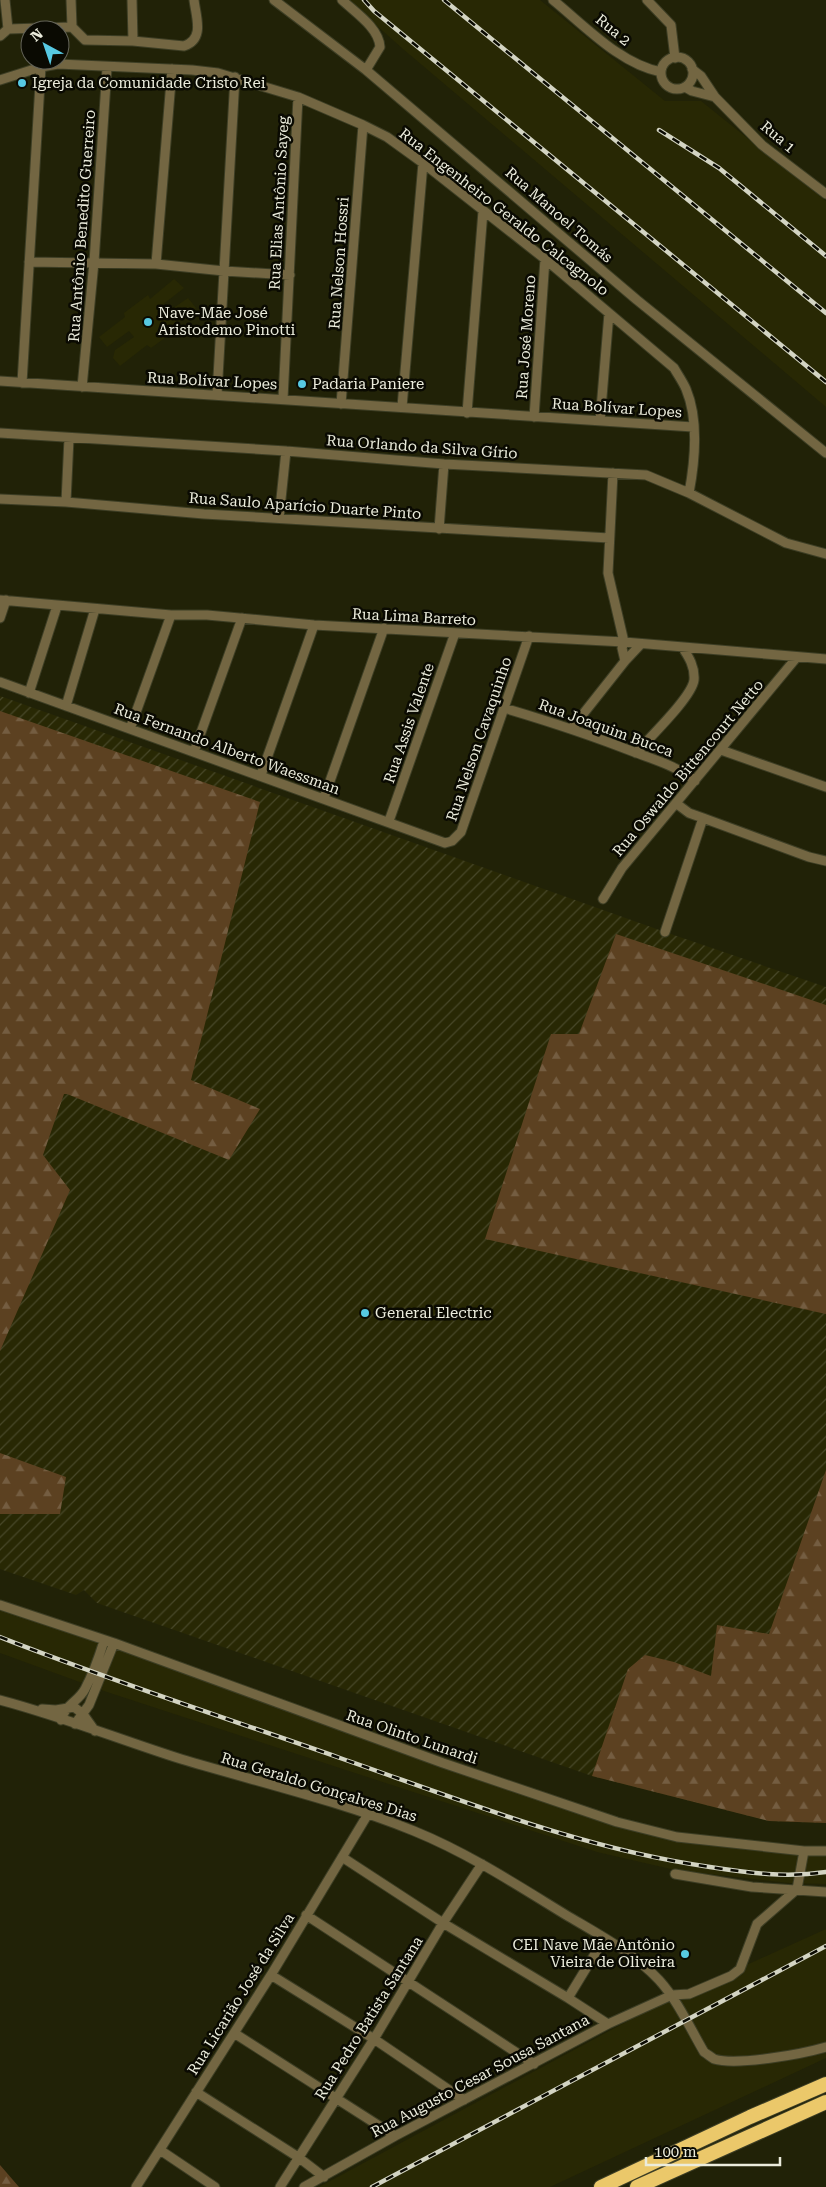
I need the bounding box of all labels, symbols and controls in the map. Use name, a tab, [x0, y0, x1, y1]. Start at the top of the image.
street label: Rua 2	[592, 10, 634, 50]
north arrow	[20, 20, 70, 70]
text: N	[27, 25, 46, 45]
place label: Igreja da Comunidade Cristo Rei	[32, 74, 266, 92]
marker: Igreja da Comunidade Cristo Rei	[16, 77, 28, 89]
street label: Rua Antônio Benedito Guerreiro	[65, 109, 99, 343]
street label: Rua Elias Antônio Sayeg	[265, 115, 293, 290]
street label: Rua 1	[757, 117, 799, 157]
street label: Rua Engenheiro Geraldo Calcagnolo	[396, 125, 612, 299]
street label: Rua Manoel Tomás	[502, 163, 616, 267]
street label: Rua Nelson Hossri	[325, 196, 353, 330]
street label: Rua José Moreno	[513, 274, 539, 400]
place label: Nave-Mãe José Aristodemo Pinotti	[158, 304, 296, 339]
marker: Nave-Mãe José Aristodemo Pinotti	[142, 316, 154, 328]
street label: Rua Bolívar Lopes	[146, 369, 278, 393]
place label: Padaria Paniere	[312, 375, 424, 393]
marker: Padaria Paniere	[296, 378, 308, 390]
street label: Rua Bolívar Lopes	[551, 394, 683, 422]
street label: Rua Orlando da Silva Gírio	[326, 431, 518, 463]
street label: Rua Saulo Aparício Duarte Pinto	[188, 489, 422, 523]
street label: Rua Lima Barreto	[351, 605, 477, 629]
street label: Rua Nelson Cavaquinho	[442, 654, 516, 824]
street label: Rua Assis Valente	[380, 661, 438, 785]
street label: Rua Oswaldo Bittencourt Netto	[609, 676, 767, 860]
street label: Rua Joaquim Bucca	[536, 695, 676, 761]
street label: Rua Fernando Alberto Waessman	[112, 700, 343, 798]
place label: General Electric	[375, 1304, 492, 1322]
marker: General Electric	[359, 1307, 371, 1319]
street label: Rua Olinto Lunardi	[344, 1706, 480, 1768]
street label: Rua Geraldo Gonçalves Dias	[219, 1749, 419, 1825]
street label: Rua Licarião José da Silva	[184, 1910, 298, 2078]
street label: Rua Pedro Batista Santana	[311, 1933, 427, 2103]
place label: CEI Nave Mãe Antônio Vieira de Oliveira	[513, 1936, 675, 1971]
marker: CEI Nave Mãe Antônio Vieira de Oliveira	[679, 1948, 691, 1960]
street label: Rua Augusto Cesar Sousa Santana	[368, 2011, 592, 2141]
scale bar	[646, 2134, 780, 2166]
text: 100 m	[654, 2143, 697, 2161]

